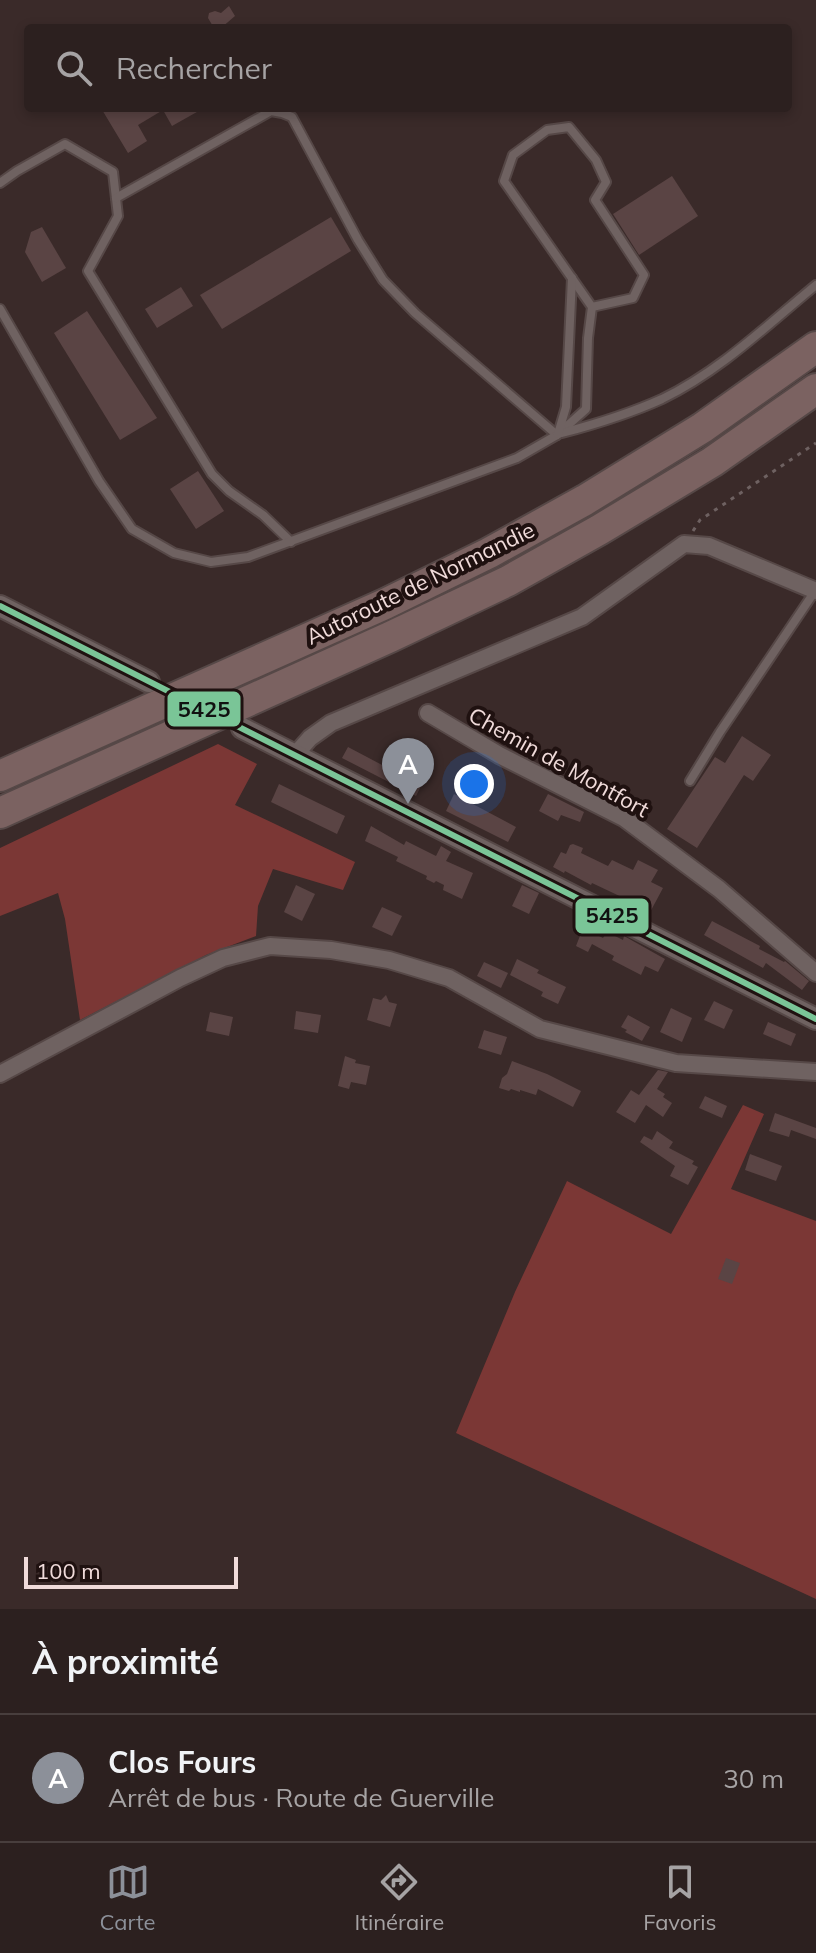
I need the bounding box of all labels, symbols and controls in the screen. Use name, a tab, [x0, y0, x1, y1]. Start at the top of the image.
search box	[24, 24, 792, 112]
icon: search	[52, 46, 96, 90]
text: Rechercher	[116, 49, 272, 87]
street label: Autoroute de Normandie	[301, 515, 539, 651]
line badge: 5425	[166, 690, 242, 728]
text: 5425	[178, 695, 230, 723]
street label: Chemin de Montfort	[464, 701, 654, 823]
pin: A	[382, 738, 434, 804]
your location	[454, 764, 494, 804]
line badge: 5425	[574, 897, 650, 935]
text: 5425	[586, 901, 638, 929]
scale bar	[24, 1553, 238, 1589]
text: 100 m	[36, 1557, 101, 1585]
text: À proximité	[32, 1640, 219, 1683]
text: Clos Fours	[108, 1743, 256, 1781]
text: A	[48, 1762, 68, 1795]
text: 30 m	[723, 1762, 784, 1795]
text: Arrêt de bus · Route de Guerville	[108, 1781, 494, 1814]
tab: Carte	[100, 1860, 156, 1936]
tab: Itinéraire	[355, 1860, 444, 1936]
tab: Favoris	[643, 1860, 716, 1936]

